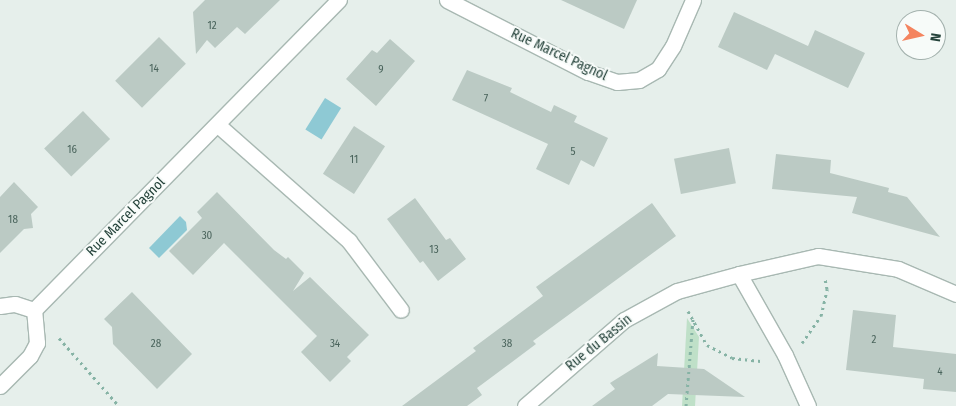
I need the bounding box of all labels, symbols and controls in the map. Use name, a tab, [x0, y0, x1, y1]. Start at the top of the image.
north arrow	[896, 10, 946, 60]
house number: 12	[207, 19, 217, 33]
street label: Rue Marcel Pagnol	[508, 25, 610, 85]
text: N	[926, 32, 944, 43]
house number: 14	[149, 62, 159, 76]
house number: 9	[378, 63, 384, 77]
house number: 7	[484, 92, 488, 106]
house number: 16	[67, 143, 77, 157]
house number: 5	[570, 145, 576, 159]
house number: 11	[350, 153, 358, 167]
street label: Rue Marcel Pagnol	[83, 174, 169, 260]
house number: 18	[8, 213, 18, 227]
house number: 30	[202, 229, 212, 243]
house number: 13	[429, 243, 439, 257]
street label: Rue du Bassin	[562, 311, 636, 375]
house number: 2	[872, 333, 876, 347]
house number: 28	[151, 337, 161, 351]
house number: 34	[330, 337, 340, 351]
house number: 38	[502, 337, 512, 351]
house number: 4	[937, 365, 943, 379]

